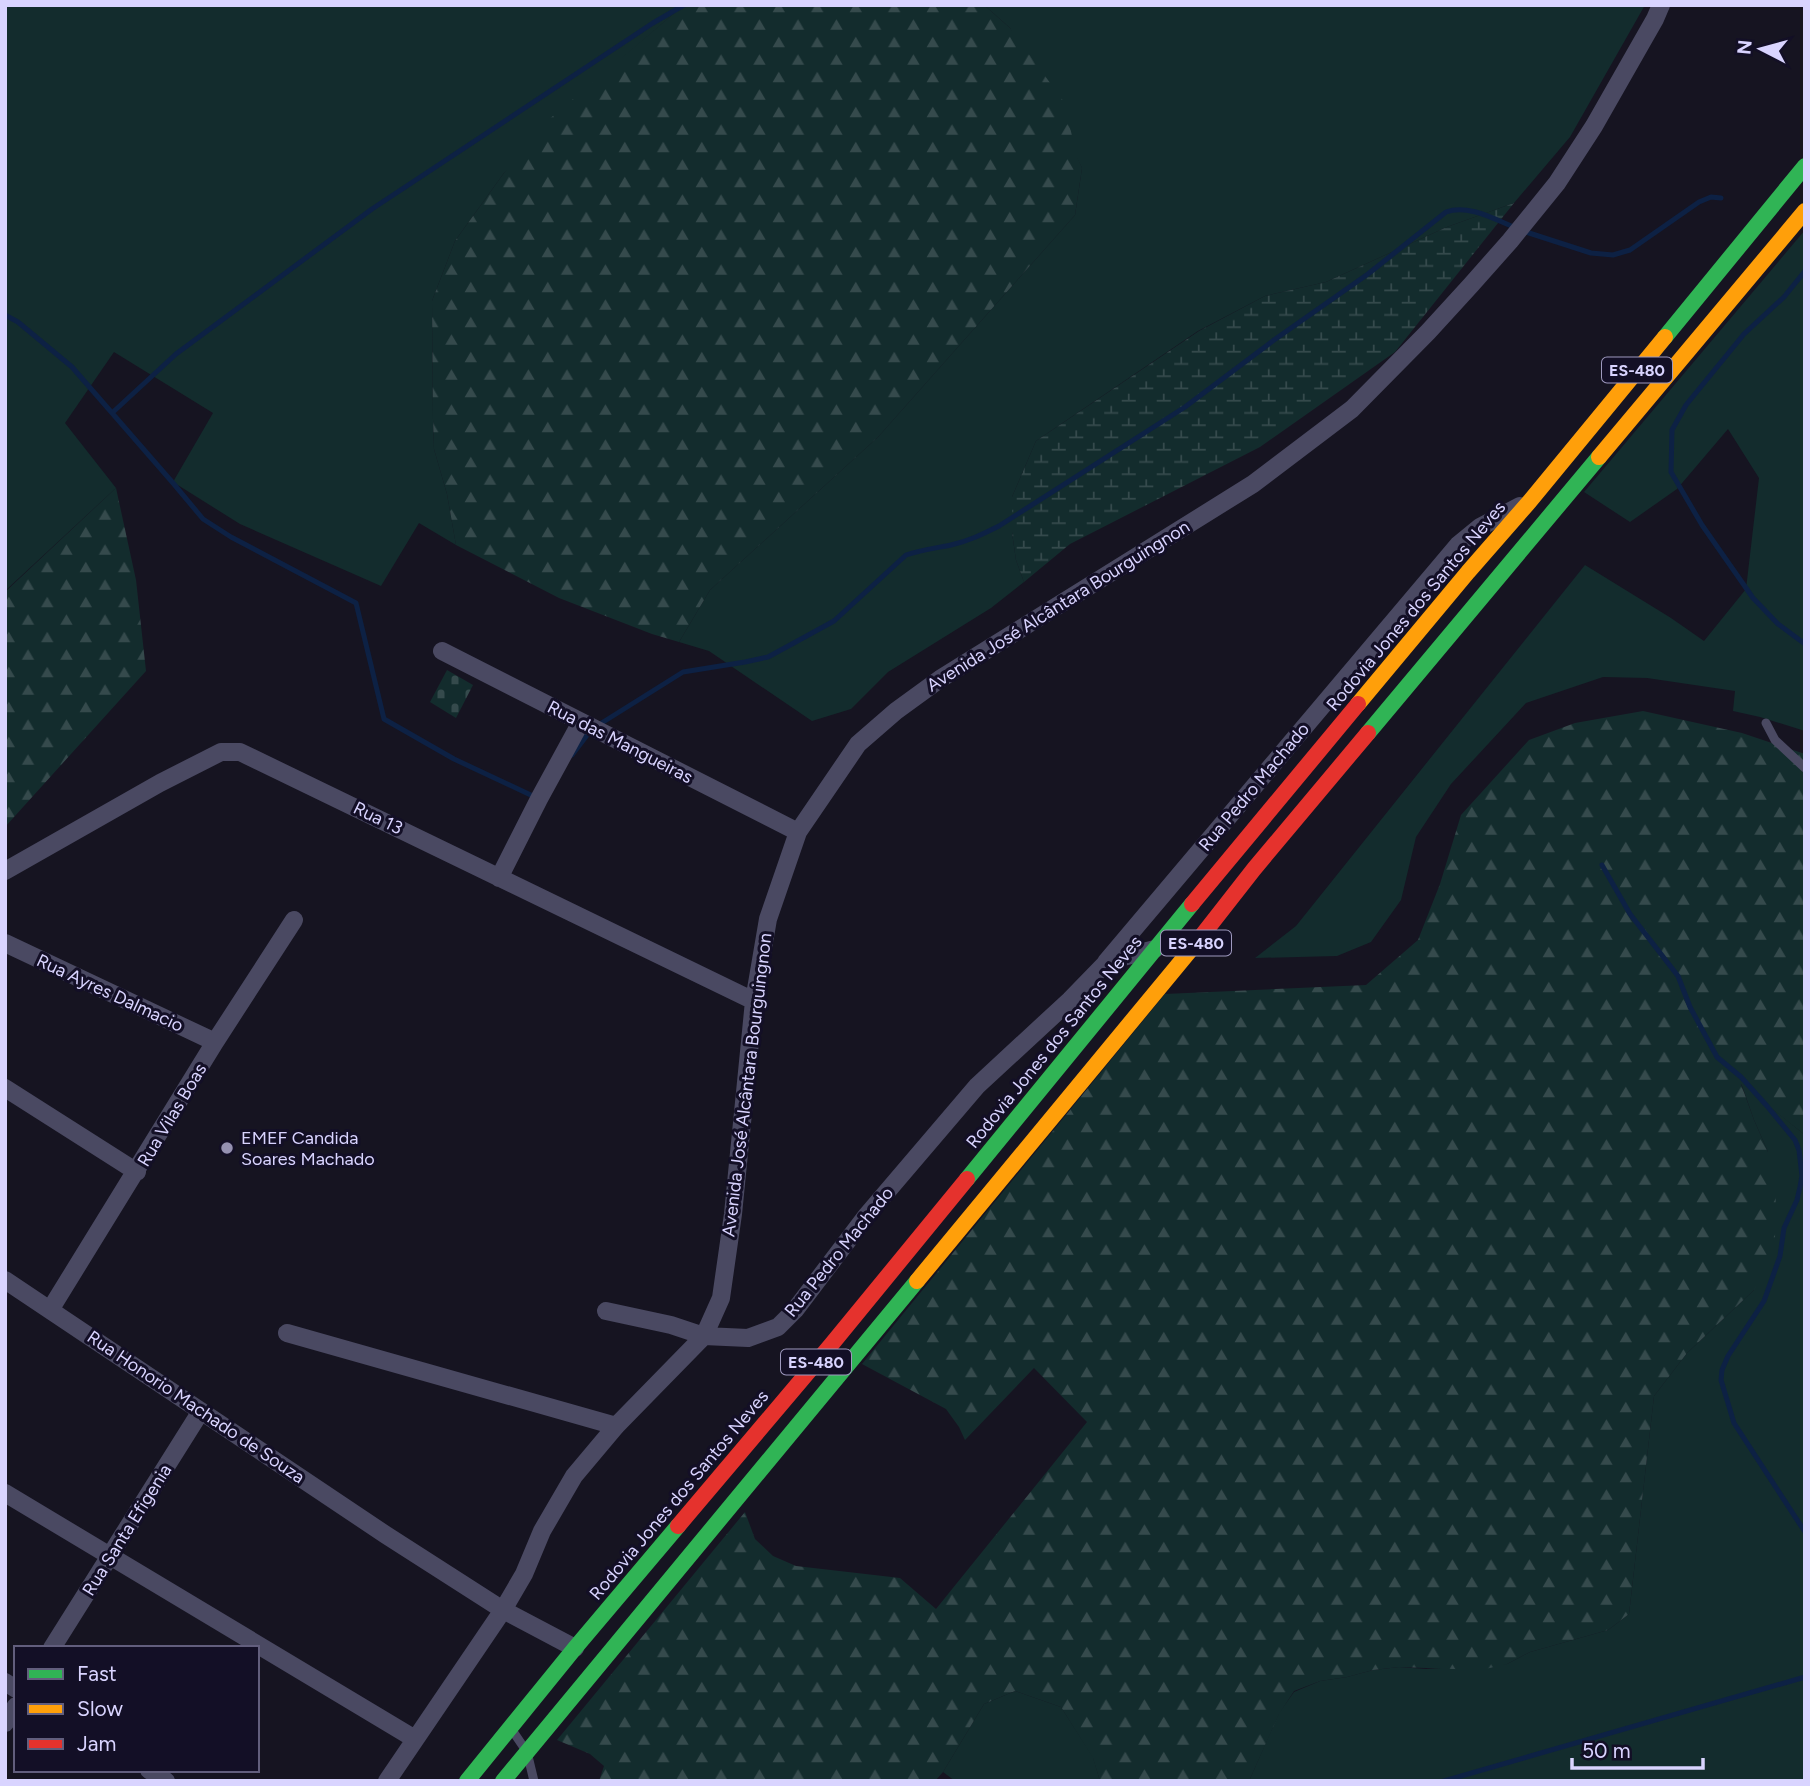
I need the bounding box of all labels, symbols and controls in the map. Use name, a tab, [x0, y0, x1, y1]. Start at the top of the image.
north arrow	[1726, 14, 1796, 84]
text: N	[1732, 39, 1757, 56]
road number: ES-480	[1602, 358, 1672, 382]
street label: Rodovia Jones dos Santos Neves	[1322, 497, 1510, 715]
street label: Avenida José Alcântara Bourguingnon	[922, 516, 1194, 696]
street label: Rua das Mangueiras	[544, 696, 696, 788]
street label: Rua Pedro Machado	[1194, 718, 1314, 856]
street label: Rua 13	[350, 797, 406, 839]
street label: Rodovia Jones dos Santos Neves	[961, 931, 1147, 1153]
road number: ES-480	[1161, 931, 1231, 956]
street label: Avenida José Alcântara Bourguingnon	[717, 932, 777, 1238]
street label: Rua Ayres Dalmacio	[33, 949, 187, 1037]
street label: Rua Vilas Boas	[133, 1059, 211, 1171]
place label: EMEF Candida Soares Machado	[241, 1127, 375, 1170]
marker: EMEF Candida Soares Machado	[219, 1140, 235, 1156]
street label: Rua Pedro Machado	[780, 1183, 898, 1321]
street label: Rua Honorio Machado de Souza	[83, 1326, 309, 1488]
road number: ES-480	[781, 1350, 851, 1374]
street label: Rodovia Jones dos Santos Neves	[585, 1386, 773, 1604]
street label: Rua Santa Efigenia	[78, 1460, 176, 1600]
legend	[14, 1646, 259, 1772]
text: Fast	[77, 1661, 117, 1686]
text: Slow	[77, 1696, 123, 1721]
scale bar	[1572, 1726, 1703, 1770]
text: Jam	[77, 1731, 116, 1756]
text: 50 m	[1582, 1738, 1631, 1763]

